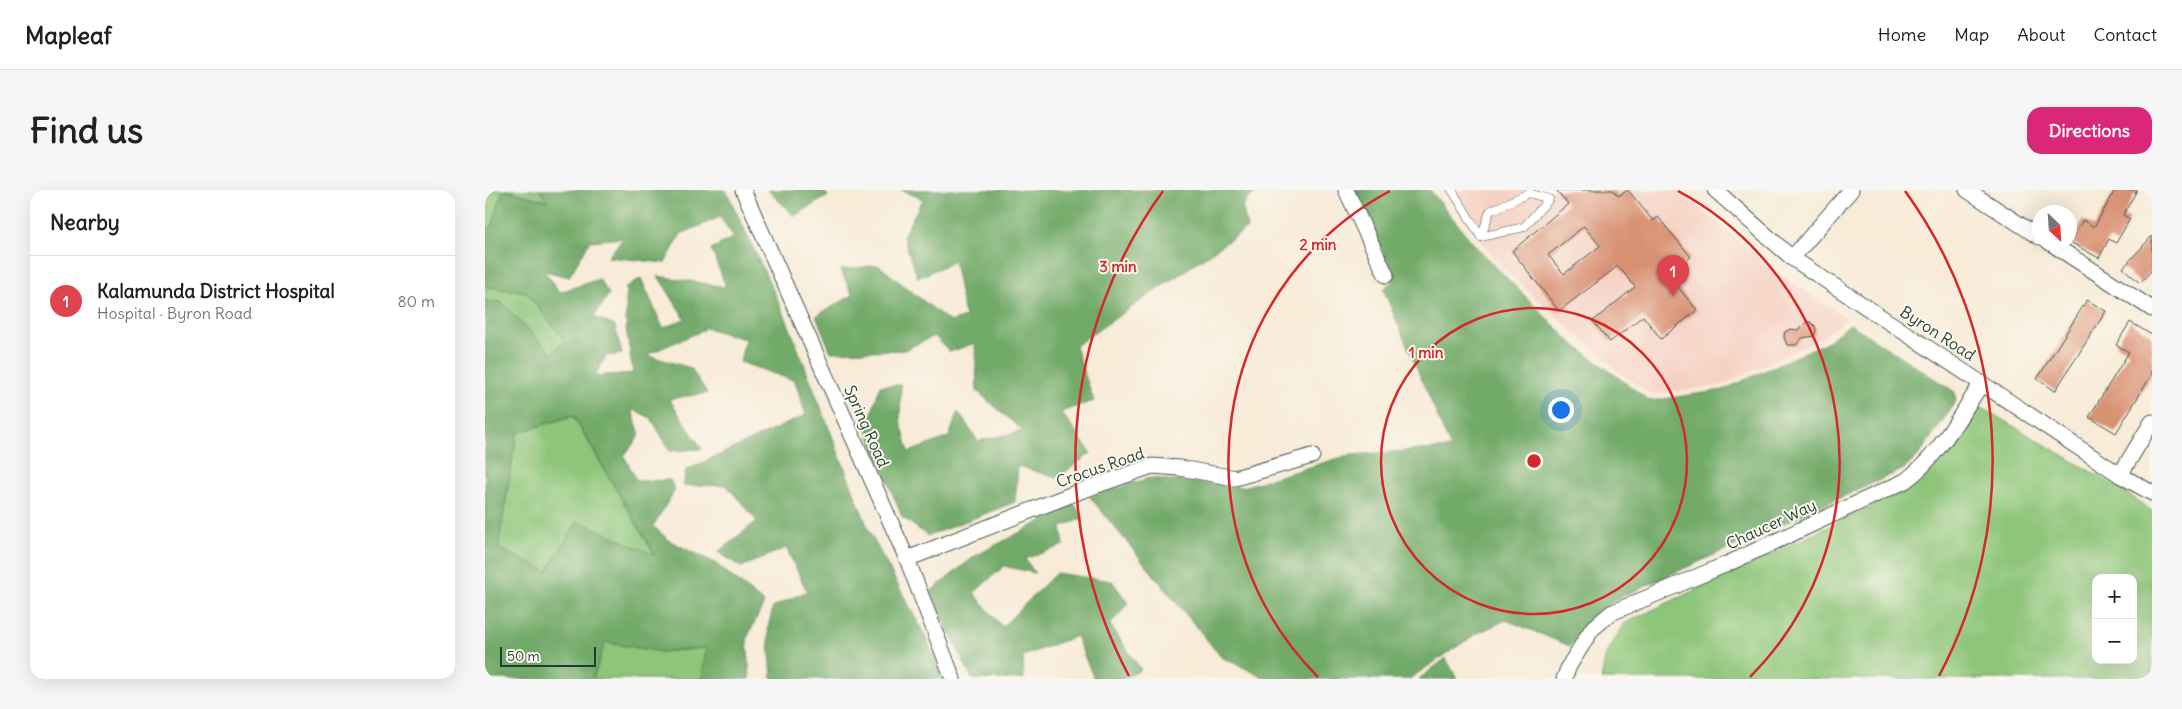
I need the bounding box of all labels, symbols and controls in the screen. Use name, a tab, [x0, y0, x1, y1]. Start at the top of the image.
text: Mapleaf	[25, 20, 112, 50]
text: Home	[1878, 23, 1926, 46]
text: Map	[1954, 23, 1989, 46]
text: About	[2017, 23, 2065, 46]
text: Contact	[2093, 23, 2157, 46]
button: Directions	[2027, 107, 2152, 154]
text: Find us	[30, 108, 143, 152]
north arrow	[2032, 205, 2077, 250]
text: Nearby	[50, 209, 120, 236]
text: 2 min	[1300, 235, 1337, 254]
pin: 1	[1657, 255, 1689, 296]
text: 3 min	[1099, 257, 1137, 276]
text: Kalamunda District Hospital	[97, 279, 335, 303]
text: 1	[63, 291, 69, 311]
text: 80 m	[397, 291, 435, 311]
street label: Byron Road	[1897, 301, 1979, 365]
text: Hospital · Byron Road	[97, 303, 252, 323]
text: 1 min	[1409, 343, 1444, 362]
street label: Spring Road	[840, 382, 894, 470]
your location	[1548, 397, 1574, 423]
street label: Crocus Road	[1053, 443, 1147, 491]
centre of rings	[1525, 452, 1543, 470]
street label: Chaucer Way	[1723, 494, 1819, 554]
map controls	[2092, 574, 2137, 664]
button: +	[2092, 574, 2137, 619]
button: −	[2092, 619, 2137, 664]
scale bar	[500, 644, 596, 667]
text: 50 m	[507, 647, 540, 665]

